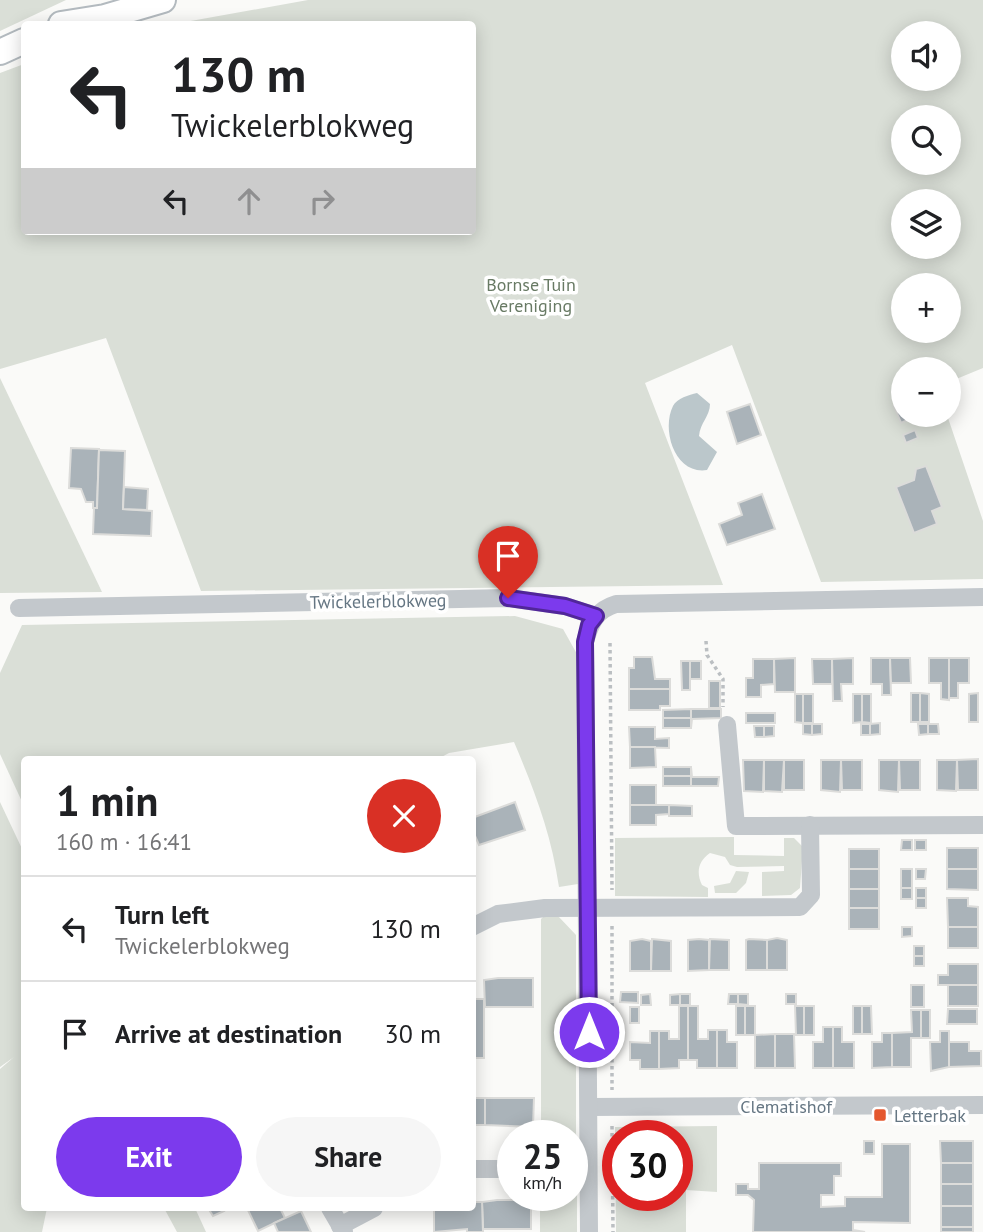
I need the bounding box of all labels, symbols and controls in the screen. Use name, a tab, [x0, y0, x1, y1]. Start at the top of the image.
map controls	[891, 21, 961, 427]
button: sound	[891, 21, 961, 91]
text: 130 m	[171, 42, 306, 106]
icon: left	[56, 49, 147, 140]
text: Twickelerblokweg	[171, 104, 414, 146]
button: search	[891, 105, 961, 175]
icon: left	[157, 182, 195, 220]
icon: ahead	[230, 182, 268, 220]
icon: right	[303, 182, 341, 220]
button: layers	[891, 189, 961, 259]
park label: Bornse Tuin Vereniging	[486, 273, 576, 317]
button: +	[891, 273, 961, 343]
button: −	[891, 357, 961, 427]
pin	[478, 526, 538, 598]
icon: arrive	[489, 537, 527, 575]
street label: Twickelerblokweg	[309, 588, 447, 614]
text: 1 min	[56, 773, 158, 828]
button: close	[367, 779, 441, 853]
text: 160 m · 16:41	[56, 827, 192, 856]
text: Turn left	[115, 898, 209, 931]
icon: left	[56, 910, 94, 948]
text: 130 m	[370, 912, 441, 945]
text: Twickelerblokweg	[115, 931, 290, 960]
position arrow	[552, 995, 626, 1069]
icon: arrive	[56, 1015, 94, 1053]
text: Arrive at destination	[115, 1017, 342, 1050]
text: 30 m	[385, 1017, 441, 1050]
street label: Clematishof	[740, 1095, 833, 1118]
place label: Letterbak	[894, 1104, 966, 1127]
marker: Letterbak	[872, 1107, 888, 1123]
button: Exit	[56, 1117, 242, 1197]
button: Share	[256, 1117, 441, 1197]
speed limit sign: 30	[602, 1120, 693, 1211]
text: 25	[523, 1133, 562, 1179]
text: km/h	[523, 1171, 562, 1194]

